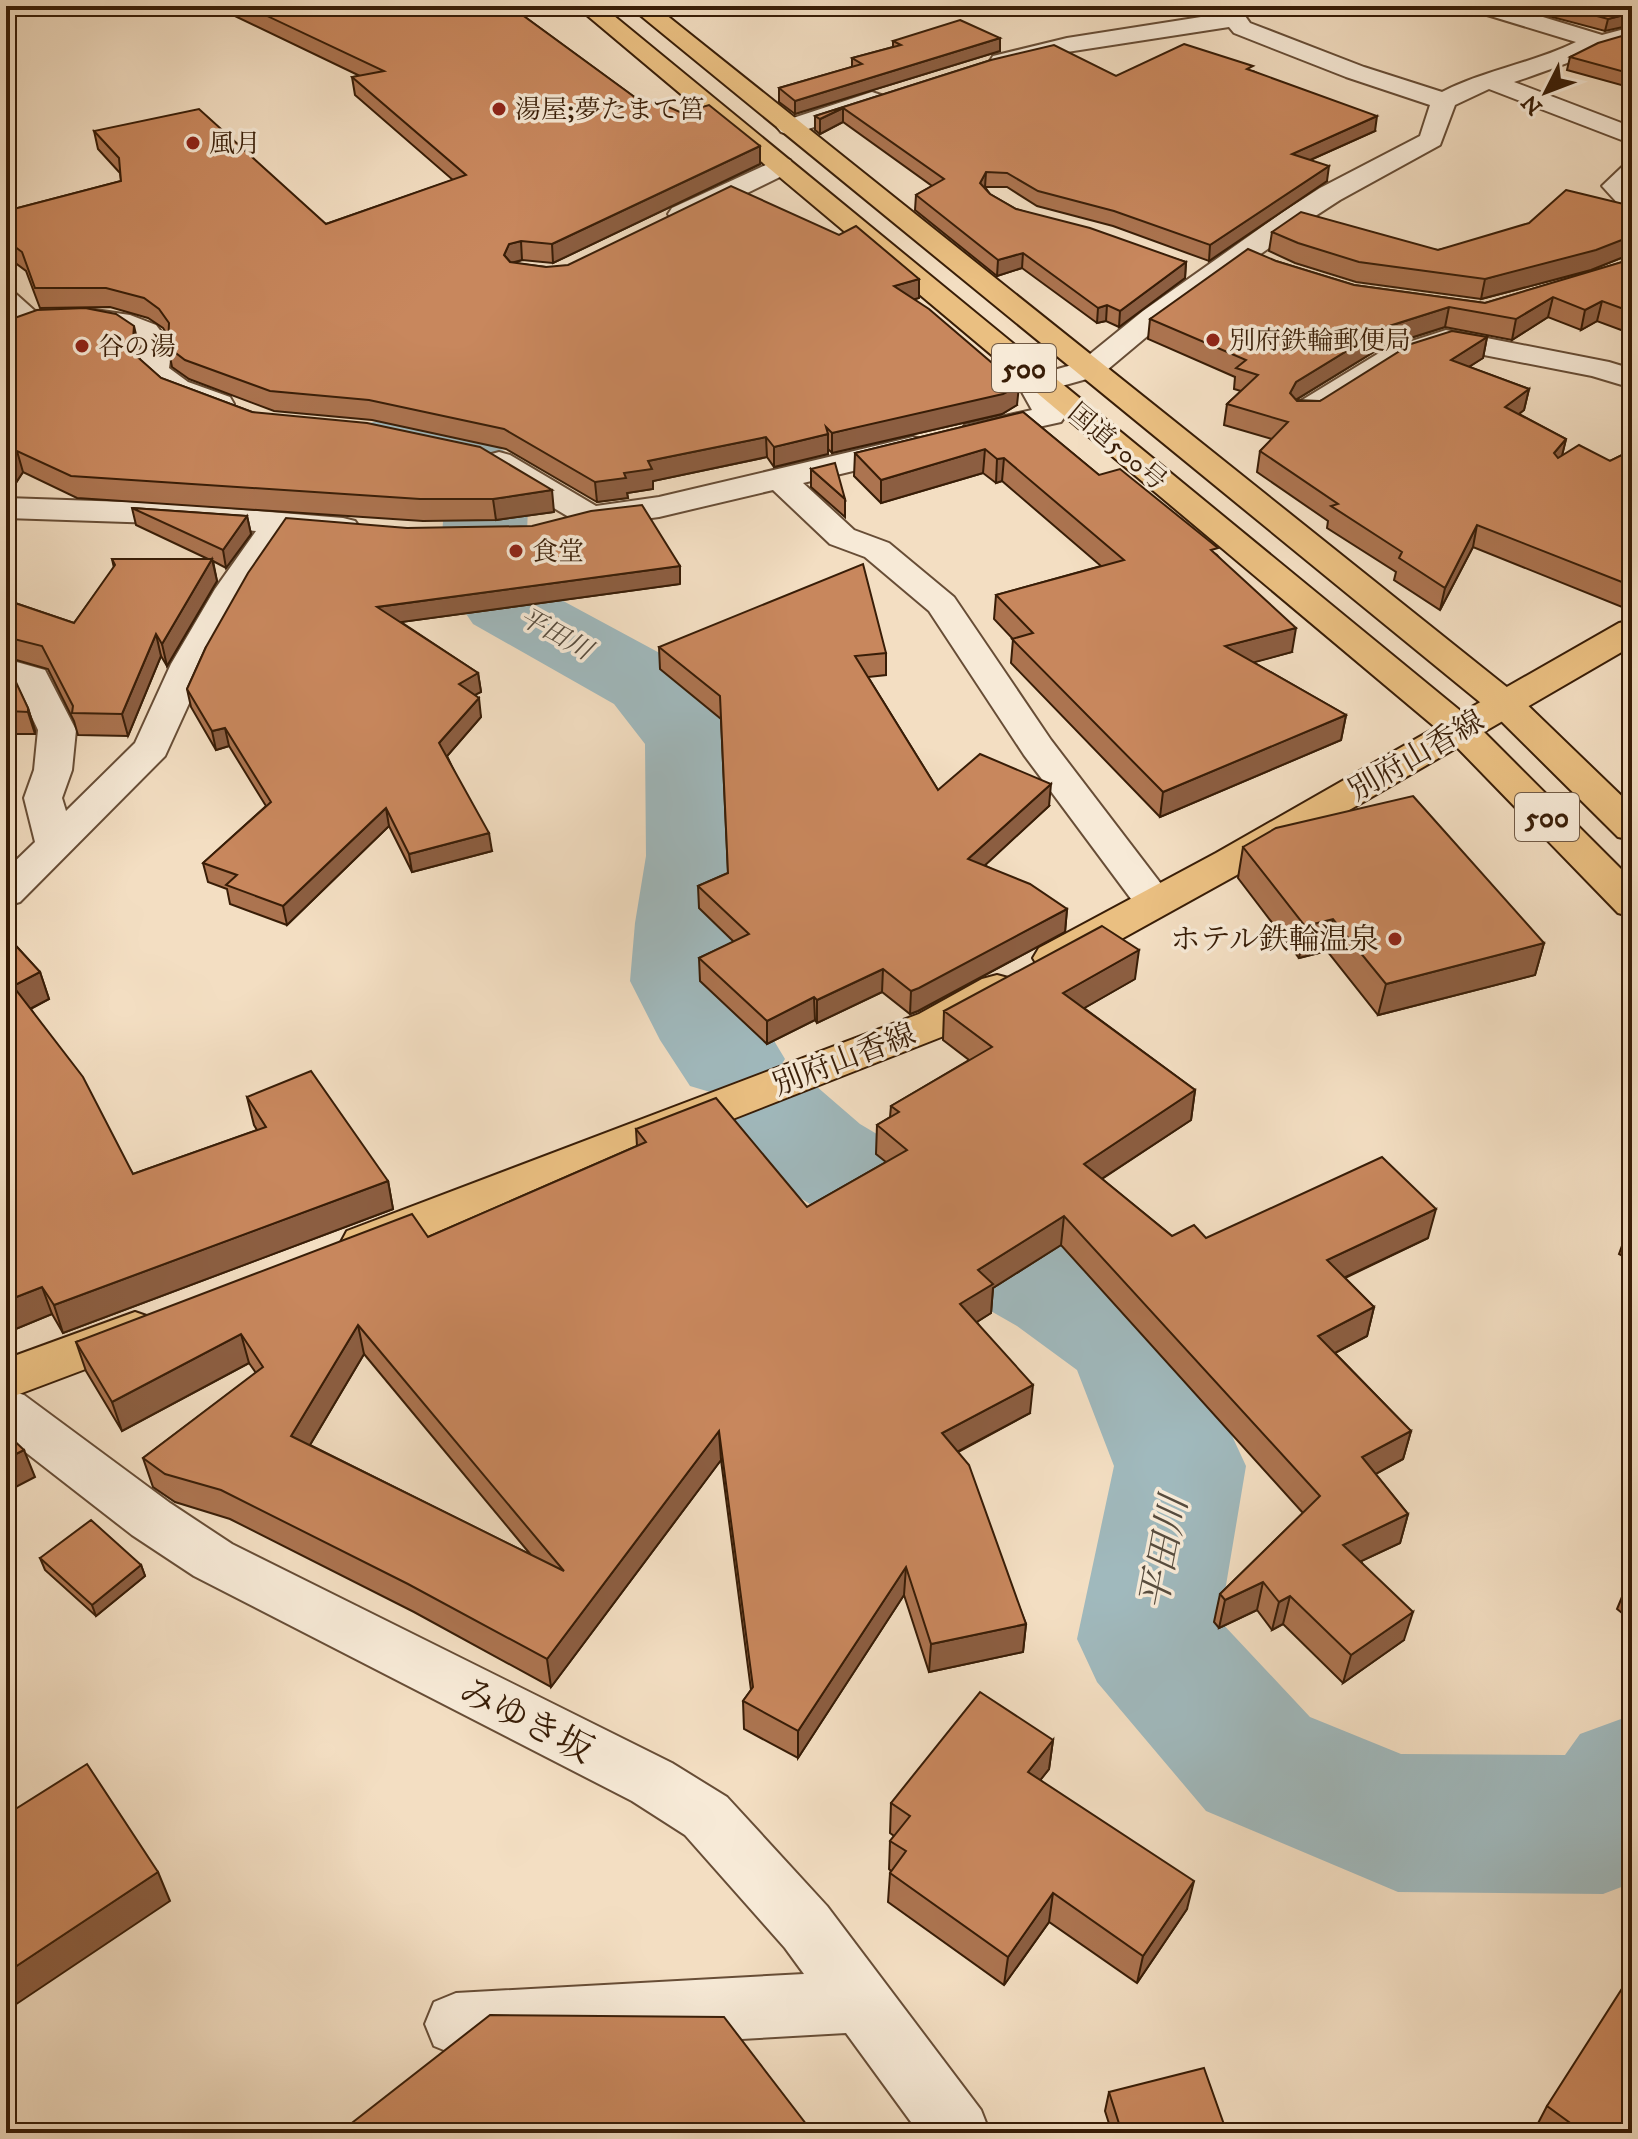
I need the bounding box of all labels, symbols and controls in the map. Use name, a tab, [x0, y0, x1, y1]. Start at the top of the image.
north arrow	[1506, 52, 1586, 132]
text: N	[1516, 89, 1548, 120]
place label: 湯屋;夢たまて筥	[515, 94, 705, 127]
marker: 湯屋;夢たまて筥	[490, 100, 508, 118]
place label: 風月	[209, 128, 261, 161]
marker: 風月	[184, 134, 202, 152]
place label: 別府鉄輪郵便局	[1229, 325, 1411, 358]
place label: 谷の湯	[98, 331, 176, 364]
marker: 別府鉄輪郵便局	[1204, 331, 1222, 349]
marker: 谷の湯	[73, 337, 91, 355]
road number: 500	[992, 344, 1056, 392]
street label: 国道500号	[1061, 396, 1173, 498]
place label: 食堂	[532, 536, 584, 569]
marker: 食堂	[507, 542, 525, 560]
water label: 平田川	[513, 601, 600, 669]
street label: 別府山香線	[1343, 703, 1491, 810]
road number: 500	[1515, 793, 1579, 841]
place label: ホテル鉄輪温泉	[1171, 922, 1379, 959]
marker: ホテル鉄輪温泉	[1386, 930, 1404, 948]
street label: 別府山香線	[768, 1016, 921, 1105]
water label: 平田川	[1131, 1489, 1200, 1614]
street label: みゆき坂	[451, 1668, 600, 1774]

